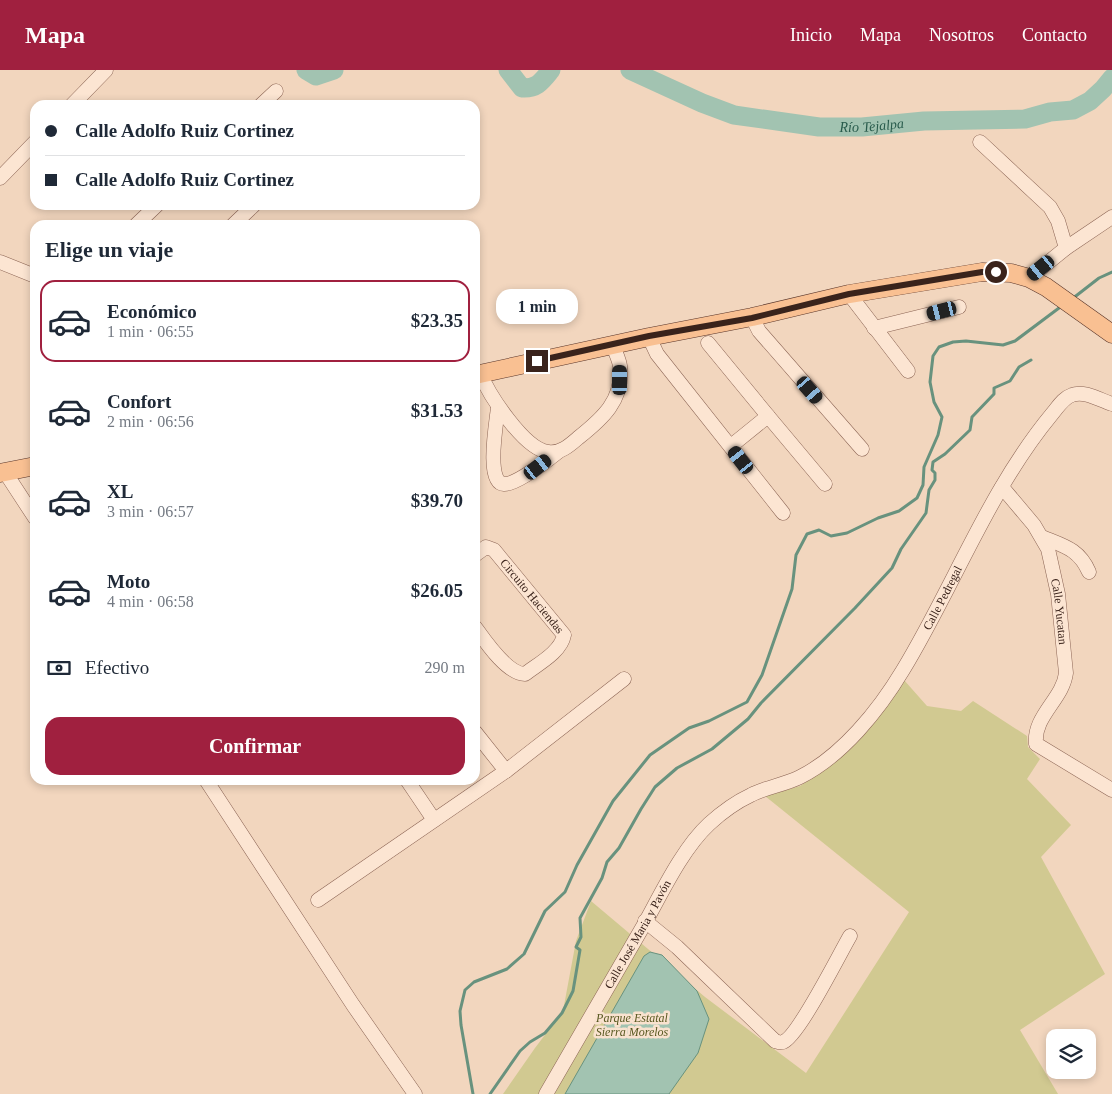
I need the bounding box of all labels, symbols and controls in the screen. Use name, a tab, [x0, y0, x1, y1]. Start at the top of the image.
text: Mapa	[25, 22, 85, 48]
text: Inicio	[790, 25, 832, 45]
text: Mapa	[860, 25, 901, 45]
text: Nosotros	[929, 25, 994, 45]
text: Contacto	[1022, 25, 1087, 45]
water label: Río Tejalpa	[839, 116, 905, 135]
text: Calle Adolfo Ruiz Cortinez	[75, 120, 294, 141]
text: Calle Adolfo Ruiz Cortinez	[75, 169, 294, 190]
text: Elige un viaje	[45, 237, 173, 262]
car	[1024, 253, 1057, 283]
route start	[985, 261, 1007, 283]
callout: 1 min	[496, 288, 578, 324]
text: 1 min	[518, 298, 556, 315]
icon: car	[47, 299, 92, 344]
car	[925, 300, 958, 322]
text: Económico	[107, 301, 197, 322]
text: $23.35	[411, 310, 463, 331]
text: 1 min · 06:55	[107, 323, 194, 340]
route end	[526, 350, 548, 372]
car	[612, 365, 627, 395]
car	[794, 374, 825, 406]
icon: car	[47, 389, 92, 434]
text: Confort	[107, 391, 171, 412]
text: $31.53	[411, 400, 463, 421]
text: 2 min · 06:56	[107, 413, 194, 430]
car	[725, 444, 756, 476]
car	[521, 452, 554, 482]
icon: car	[47, 479, 92, 524]
text: XL	[107, 481, 133, 502]
text: $39.70	[411, 490, 463, 511]
text: 3 min · 06:57	[107, 503, 194, 520]
street label: Circuito Haciendas	[497, 556, 567, 637]
street label: Calle Pedregal	[920, 563, 965, 632]
icon: car	[47, 569, 92, 614]
text: Moto	[107, 571, 150, 592]
street label: Calle Yucatan	[1048, 577, 1070, 645]
text: $26.05	[411, 580, 463, 601]
text: 4 min · 06:58	[107, 593, 194, 610]
icon: cash	[45, 654, 73, 682]
text: Efectivo	[85, 657, 149, 678]
text: 290 m	[425, 659, 465, 676]
button: Confirmar	[45, 717, 465, 775]
street label: Calle José Maria y Pavón	[601, 878, 674, 991]
park label: Parque Estatal Sierra Morelos	[595, 1011, 669, 1039]
map controls	[1046, 1029, 1096, 1079]
button: layers	[1046, 1029, 1096, 1079]

